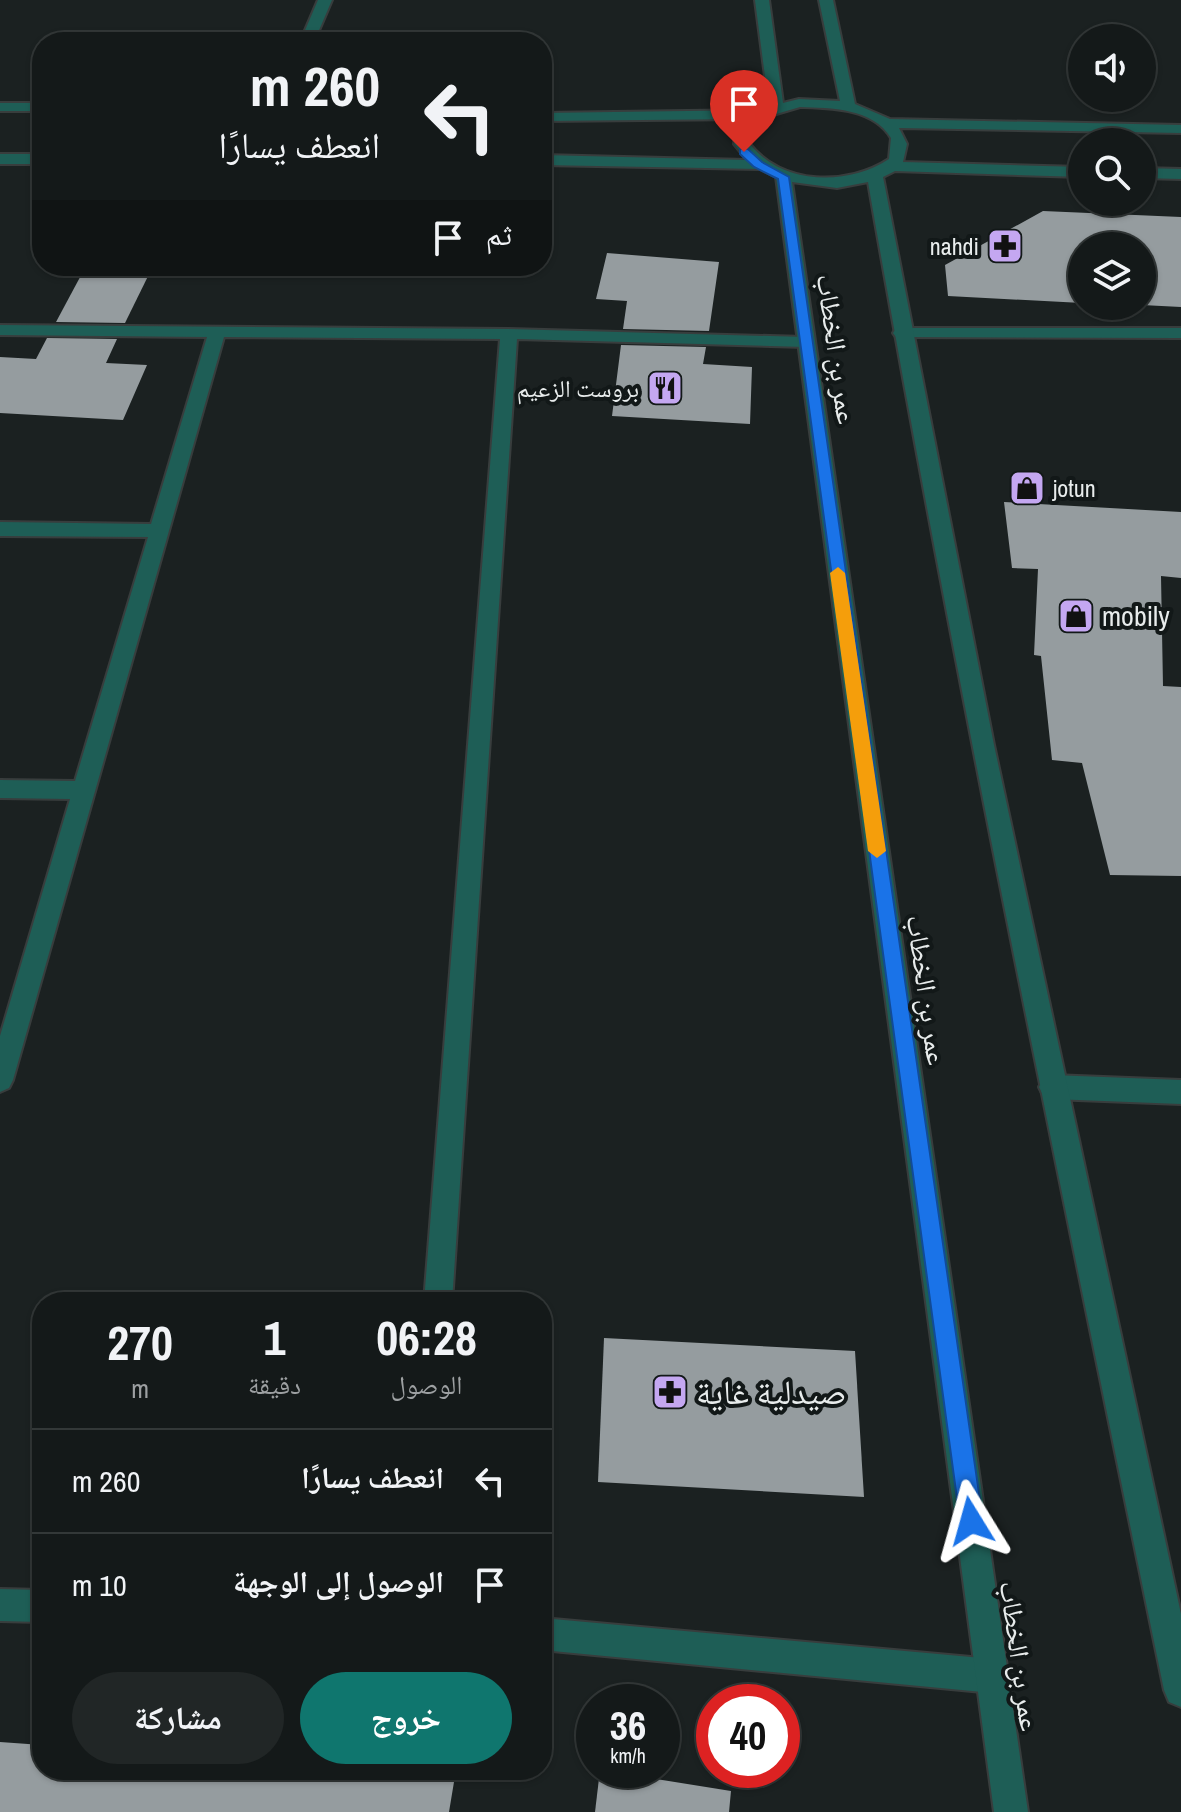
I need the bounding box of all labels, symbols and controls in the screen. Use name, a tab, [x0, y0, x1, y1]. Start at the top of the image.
map controls	[1068, 24, 1156, 320]
button: sound	[1068, 24, 1156, 112]
text: 260 m	[250, 48, 380, 123]
icon: left	[408, 64, 512, 168]
pin	[710, 70, 778, 152]
icon: arrive	[722, 82, 766, 126]
text: انعطف يسارًا	[219, 121, 380, 169]
button: search	[1068, 128, 1156, 216]
text: ثم	[486, 214, 512, 254]
icon: arrive	[426, 216, 470, 260]
pharmacy icon: nahdi	[986, 227, 1024, 265]
place label: nahdi	[930, 230, 979, 262]
button: layers	[1068, 232, 1156, 320]
street label: عمر بن الخطاب	[808, 271, 866, 427]
restaurant icon: بروست الزعيم	[646, 369, 684, 407]
place label: بروست الزعيم	[517, 372, 639, 405]
shop icon: jotun	[1008, 469, 1046, 507]
place label: jotun	[1052, 472, 1096, 504]
shop icon: mobily	[1057, 597, 1095, 635]
place label: mobily	[1102, 597, 1170, 635]
street label: عمر بن الخطاب	[898, 912, 956, 1068]
text: 1	[264, 1305, 285, 1370]
text: 06:28	[376, 1305, 477, 1370]
text: 270	[107, 1310, 173, 1375]
text: دقيقة	[248, 1367, 301, 1402]
text: الوصول	[390, 1367, 462, 1402]
place label: صيدلية غاية	[696, 1369, 846, 1415]
text: m	[131, 1371, 149, 1406]
pharmacy icon: صيدلية غاية	[651, 1373, 689, 1411]
text: انعطف يسارًا	[301, 1457, 444, 1497]
icon: left	[468, 1459, 512, 1503]
text: 260 m	[72, 1461, 140, 1501]
position arrow	[929, 1479, 1013, 1563]
text: الوصول إلى الوجهة	[233, 1561, 444, 1601]
icon: arrive	[468, 1563, 512, 1607]
text: 10 m	[72, 1565, 127, 1605]
street label: عمر بن الخطاب	[991, 1578, 1049, 1734]
button: مشاركة	[72, 1672, 284, 1764]
button: خروج	[300, 1672, 512, 1764]
speed limit sign: 40	[696, 1684, 800, 1788]
text: 36	[610, 1699, 646, 1752]
text: km/h	[610, 1742, 646, 1769]

